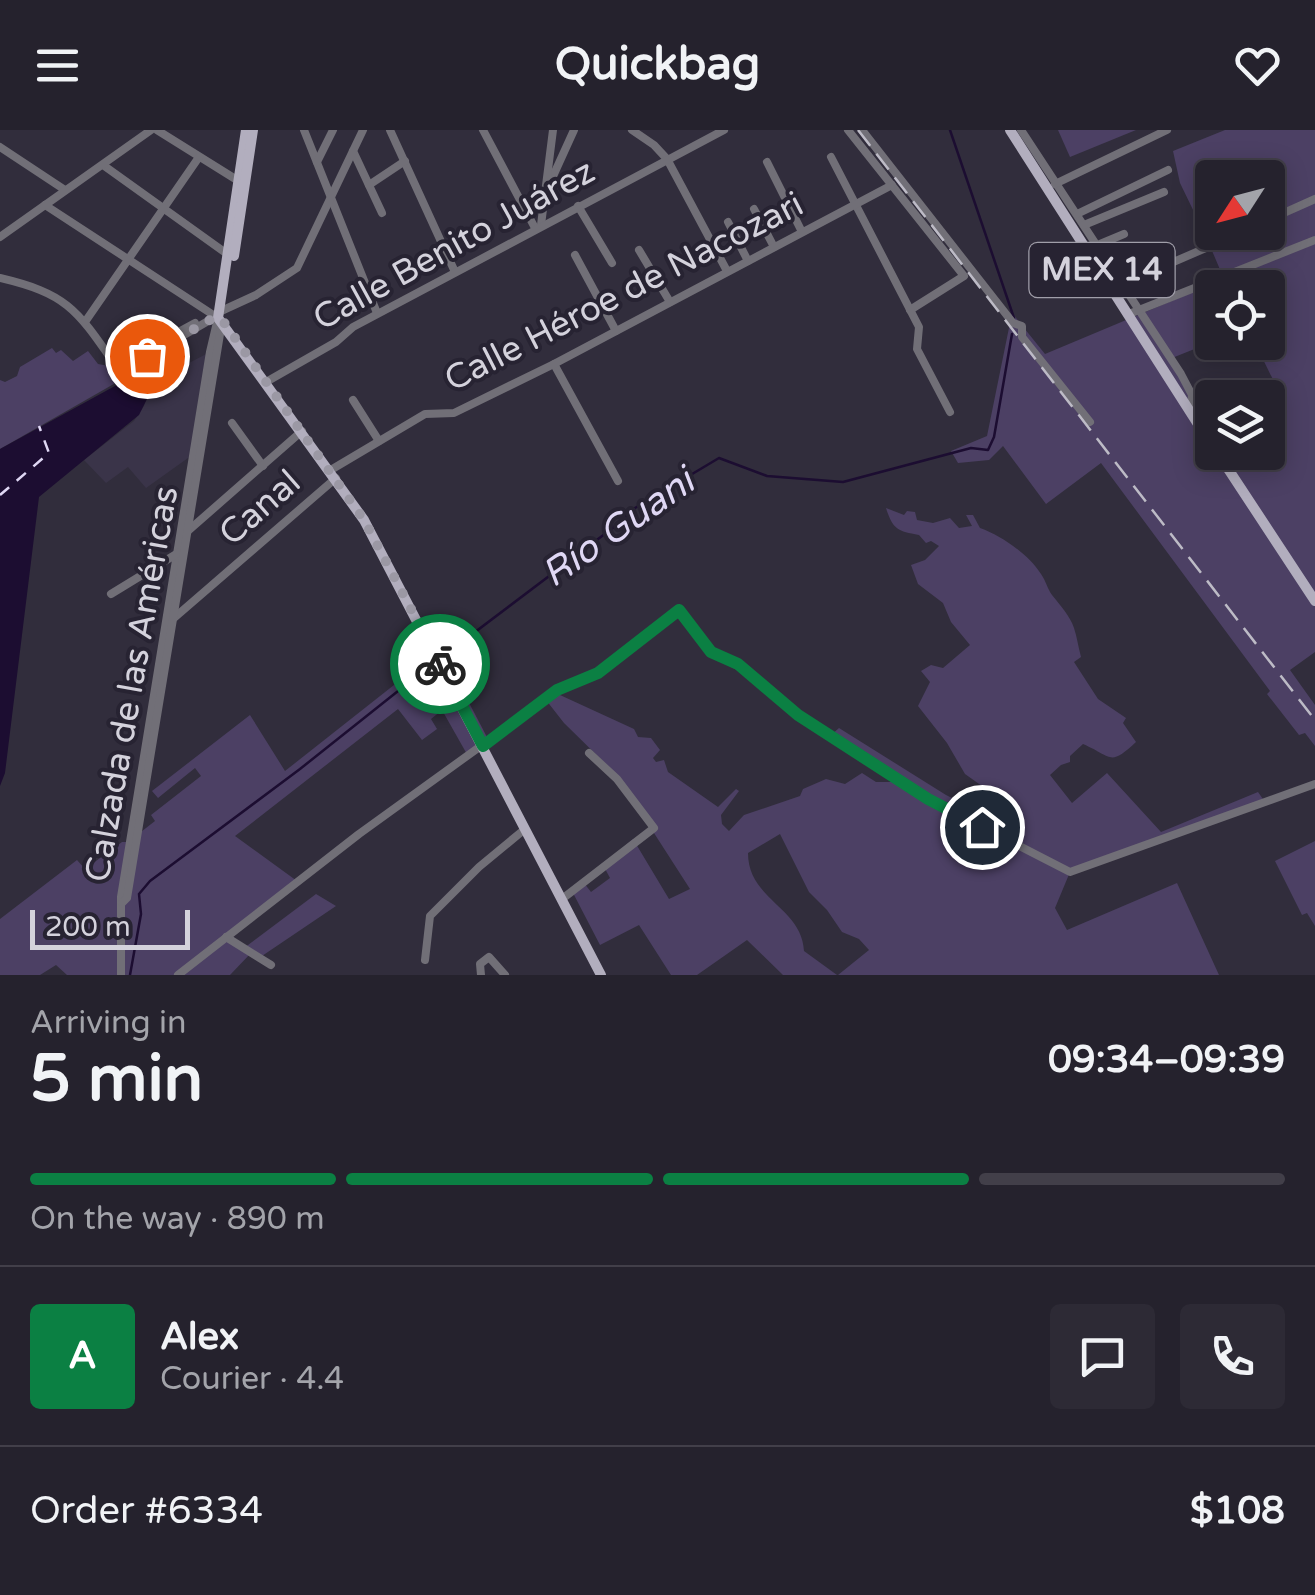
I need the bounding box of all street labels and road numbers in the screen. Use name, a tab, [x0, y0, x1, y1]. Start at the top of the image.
street label: Calle Benito Juárez	[306, 150, 602, 340]
street label: Calle Héroe de Nacozari	[438, 183, 810, 401]
road number: MEX 14	[1030, 243, 1174, 297]
street label: Canal	[211, 461, 309, 555]
street label: Calzada de las Américas	[76, 483, 188, 885]

